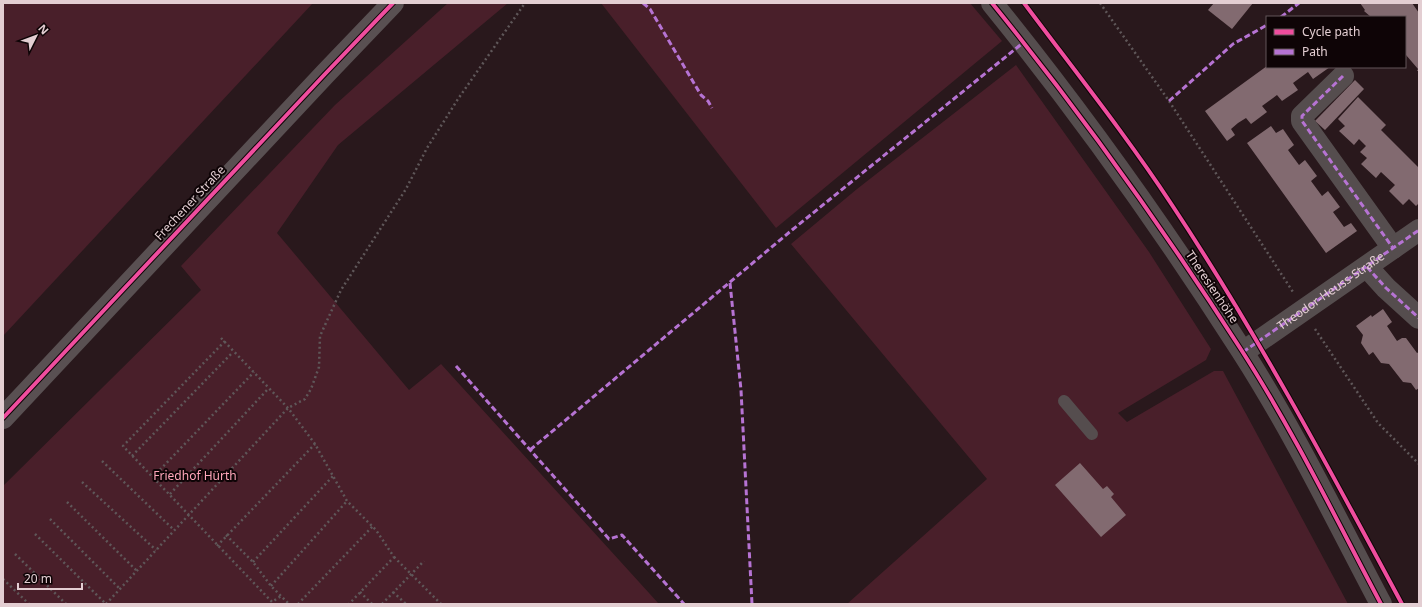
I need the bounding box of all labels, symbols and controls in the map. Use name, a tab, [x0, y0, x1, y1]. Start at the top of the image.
north arrow	[16, 16, 56, 56]
legend	[1266, 16, 1406, 68]
text: N	[35, 21, 52, 37]
text: Cycle path	[1302, 23, 1360, 40]
text: Path	[1302, 43, 1328, 60]
street label: Frechener Straße	[150, 161, 229, 244]
street label: Theresienhöhe	[1182, 247, 1243, 327]
street label: Theodor-Heuss-Straße	[1274, 247, 1388, 334]
park label: Friedhof Hürth	[153, 467, 237, 484]
scale bar	[18, 565, 82, 591]
text: 20 m	[24, 570, 52, 587]

